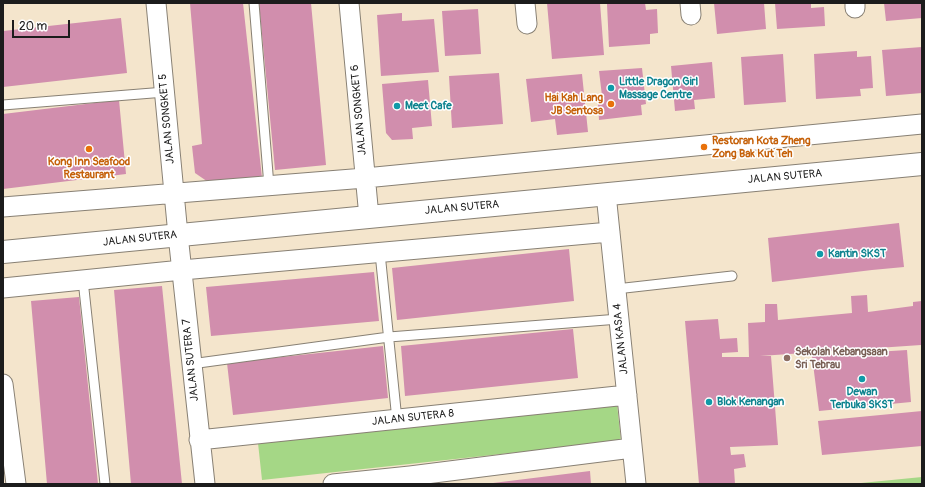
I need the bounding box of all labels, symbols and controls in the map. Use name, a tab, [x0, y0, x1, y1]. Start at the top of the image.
scale bar	[14, 12, 72, 38]
text: 20 m	[19, 19, 47, 34]
street label: JALAN SONGKET 6	[348, 64, 370, 156]
street label: JALAN SONGKET 5	[156, 73, 178, 165]
place label: Little Dragon Girl Massage Centre	[619, 75, 698, 101]
marker: Little Dragon Girl Massage Centre	[606, 83, 616, 93]
place label: Hai Kah Lang JB Sentosa	[545, 91, 603, 117]
place label: Meet Cafe	[405, 99, 452, 113]
marker: Hai Kah Lang JB Sentosa	[606, 99, 616, 109]
marker: Meet Cafe	[392, 101, 402, 111]
place label: Restoran Kota Zheng Zong Bak Kut Teh	[712, 134, 810, 160]
marker: Restoran Kota Zheng Zong Bak Kut Teh	[699, 142, 709, 152]
marker: Kong Inn Seafood Restaurant	[84, 144, 94, 154]
place label: Kong Inn Seafood Restaurant	[48, 155, 130, 181]
street label: JALAN SUTERA	[747, 167, 823, 187]
street label: JALAN SUTERA	[424, 198, 500, 218]
street label: JALAN SUTERA	[102, 229, 178, 249]
place label: Kantin SKST	[828, 247, 886, 261]
marker: Kantin SKST	[815, 249, 825, 259]
street label: JALAN KASA 4	[611, 303, 631, 375]
street label: JALAN SUTERA 7	[180, 318, 202, 402]
place label: Sekolah Kebangsaan Sri Tebrau	[795, 345, 888, 371]
marker: Sekolah Kebangsaan Sri Tebrau	[782, 353, 792, 363]
marker: Dewan Terbuka SKST	[857, 374, 867, 384]
place label: Dewan Terbuka SKST	[830, 385, 894, 411]
place label: Blok Kenangan	[717, 395, 784, 409]
marker: Blok Kenangan	[704, 397, 714, 407]
street label: JALAN SUTERA 8	[371, 407, 455, 429]

